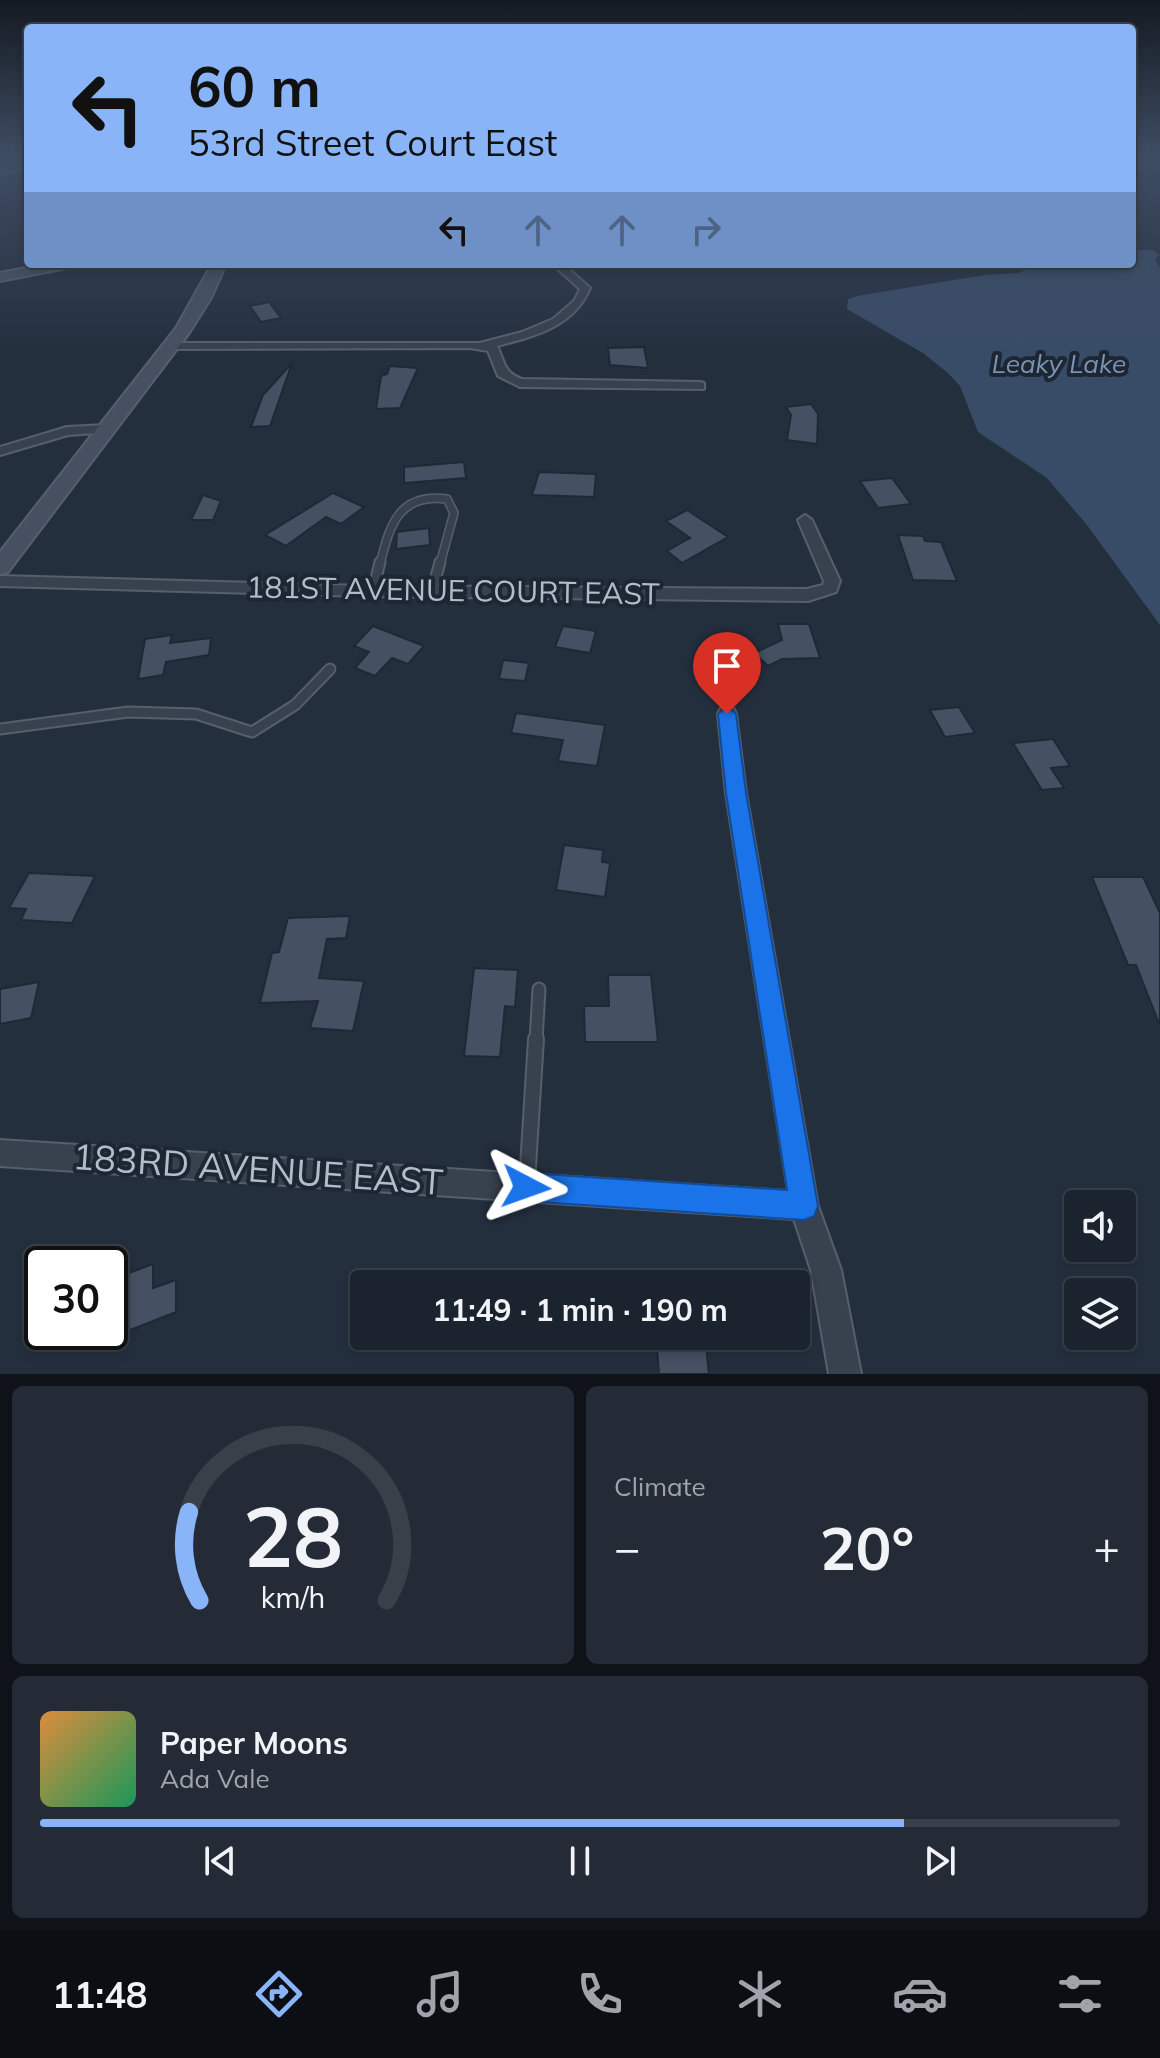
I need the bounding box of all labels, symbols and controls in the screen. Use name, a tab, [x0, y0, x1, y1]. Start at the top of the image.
text: 60 m	[188, 51, 321, 121]
icon: left	[56, 56, 160, 160]
text: 53rd Street Court East	[188, 120, 557, 165]
icon: left	[432, 208, 476, 252]
icon: ahead	[516, 208, 560, 252]
icon: ahead	[600, 208, 644, 252]
icon: right	[684, 208, 728, 252]
water label: Leaky Lake	[992, 347, 1126, 380]
street label: 181ST AVENUE COURT EAST	[246, 567, 660, 613]
pin	[693, 632, 761, 714]
icon: arrive	[705, 644, 749, 688]
street label: 183RD AVENUE EAST	[71, 1133, 445, 1204]
position arrow	[484, 1145, 568, 1229]
map controls	[1064, 1190, 1136, 1350]
button: sound	[1064, 1190, 1136, 1262]
speed limit sign: 30	[24, 1246, 128, 1350]
button: layers	[1064, 1278, 1136, 1350]
text: 11:49 · 1 min · 190 m	[432, 1291, 728, 1329]
text: Climate	[614, 1470, 706, 1503]
text: 28	[243, 1483, 343, 1588]
text: 20°	[820, 1510, 914, 1585]
text: −	[614, 1520, 640, 1575]
text: +	[1094, 1520, 1120, 1575]
text: km/h	[261, 1579, 325, 1615]
text: Paper Moons	[160, 1724, 348, 1762]
text: Ada Vale	[160, 1762, 270, 1795]
icon: previous	[198, 1839, 242, 1883]
icon: pause	[558, 1839, 602, 1883]
icon: next	[918, 1839, 962, 1883]
icon: directions	[251, 1966, 307, 2022]
icon: music	[412, 1966, 468, 2022]
icon: phone	[572, 1966, 628, 2022]
icon: climate	[732, 1966, 788, 2022]
icon: car	[892, 1966, 948, 2022]
icon: filters	[1052, 1966, 1108, 2022]
text: 11:48	[52, 1972, 147, 2017]

